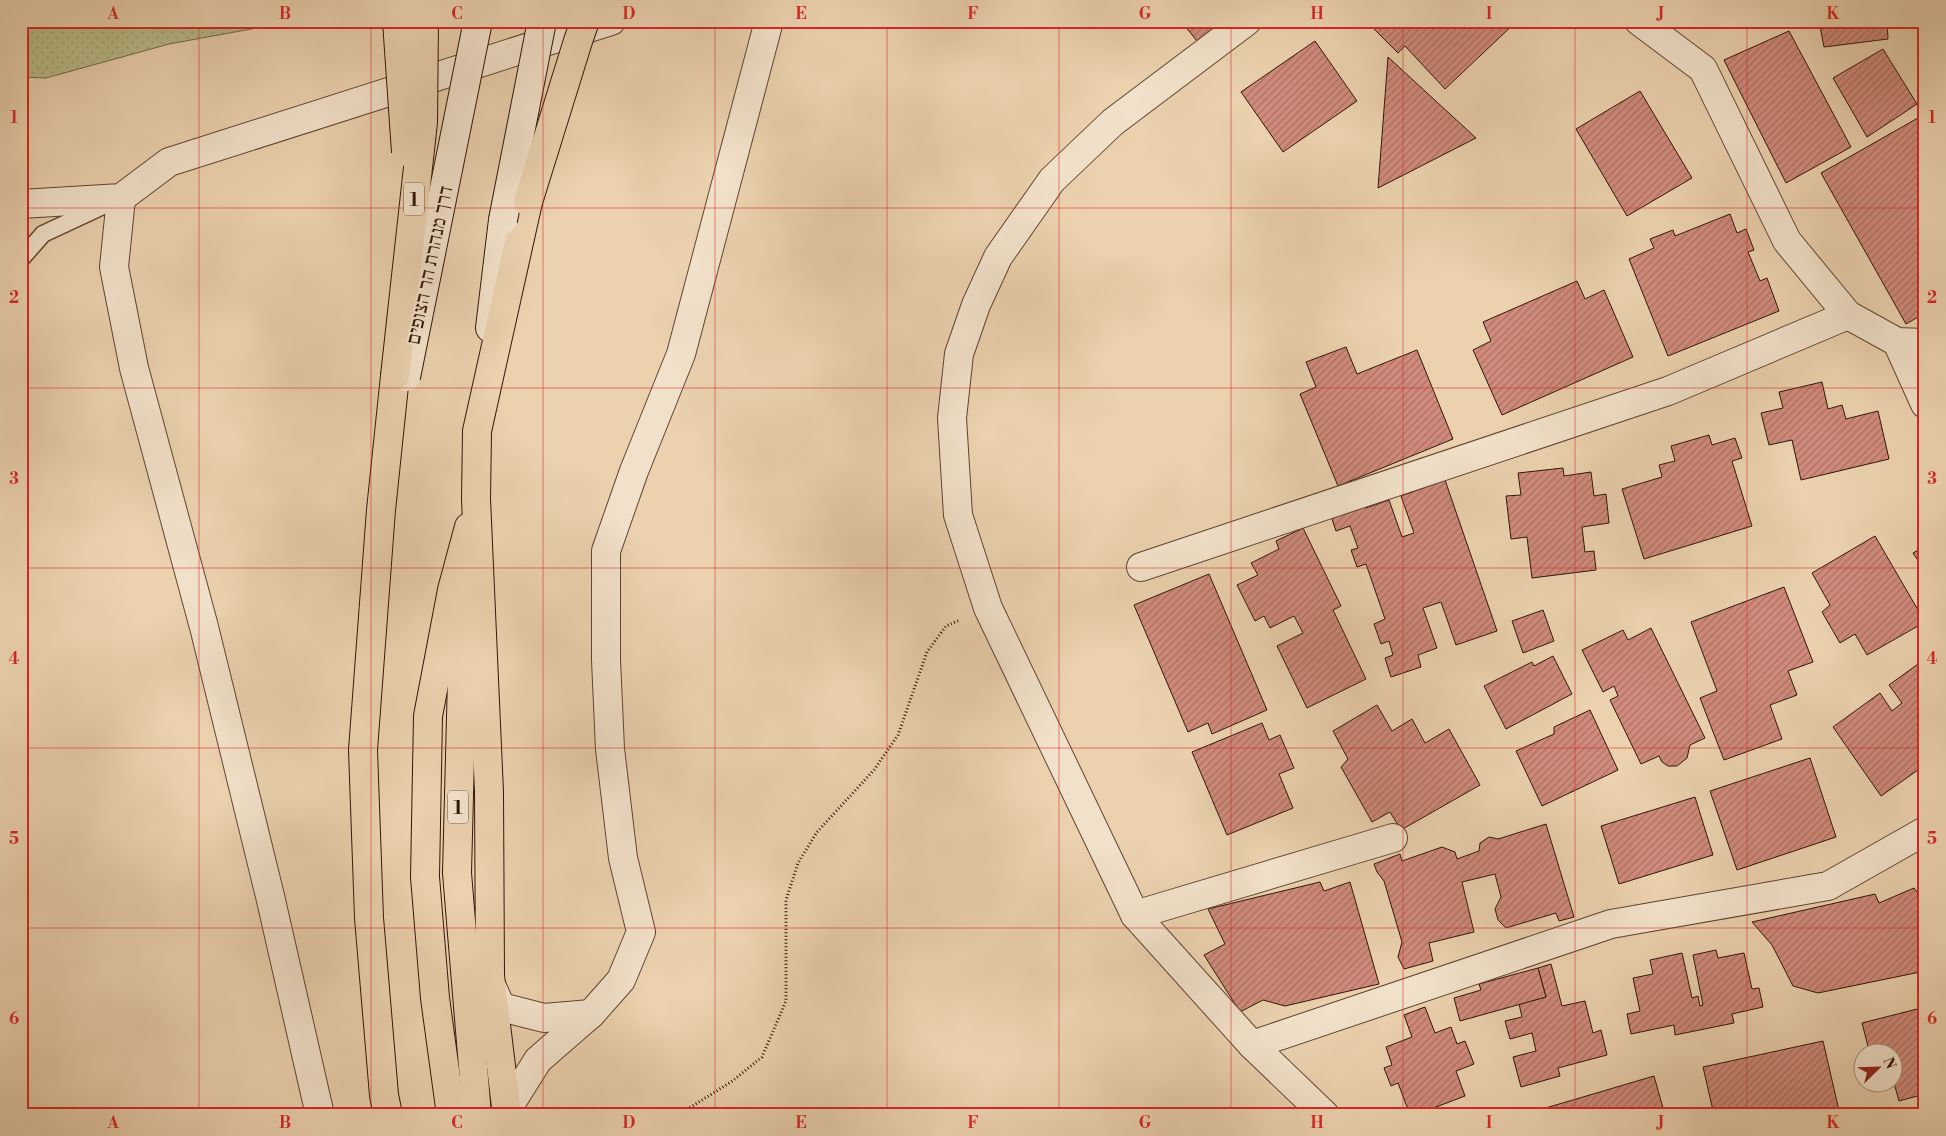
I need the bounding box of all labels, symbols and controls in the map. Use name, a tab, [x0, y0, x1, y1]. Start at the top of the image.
text: A	[106, 4, 119, 24]
text: B	[279, 4, 291, 24]
text: C	[451, 4, 463, 24]
text: D	[623, 4, 636, 24]
text: E	[795, 4, 807, 24]
text: F	[967, 4, 979, 24]
text: G	[1139, 4, 1152, 24]
text: H	[1310, 4, 1324, 24]
text: I	[1486, 4, 1492, 24]
text: J	[1656, 4, 1664, 24]
text: K	[1827, 4, 1841, 24]
text: 1	[10, 108, 18, 128]
text: 1	[1928, 108, 1936, 128]
road number: 1	[404, 182, 424, 215]
street label: דרך מנהרת הר הצופים	[401, 184, 459, 347]
text: 2	[9, 288, 19, 308]
text: 2	[1927, 288, 1937, 308]
text: 3	[9, 469, 19, 489]
text: 3	[1927, 469, 1937, 489]
text: 4	[9, 649, 20, 669]
text: 4	[1927, 649, 1938, 669]
road number: 1	[448, 790, 468, 824]
text: 5	[9, 829, 19, 849]
text: 5	[1927, 829, 1937, 849]
text: 6	[9, 1009, 19, 1029]
text: 6	[1927, 1009, 1937, 1029]
north arrow	[1854, 1044, 1904, 1094]
text: N	[1879, 1055, 1899, 1072]
text: A	[106, 1113, 119, 1133]
text: B	[279, 1113, 291, 1133]
text: C	[451, 1113, 463, 1133]
text: D	[623, 1113, 636, 1133]
text: E	[795, 1113, 807, 1133]
text: F	[967, 1113, 979, 1133]
text: G	[1139, 1113, 1152, 1133]
text: H	[1310, 1113, 1324, 1133]
text: I	[1486, 1113, 1492, 1133]
text: J	[1656, 1113, 1664, 1133]
text: K	[1827, 1113, 1841, 1133]

